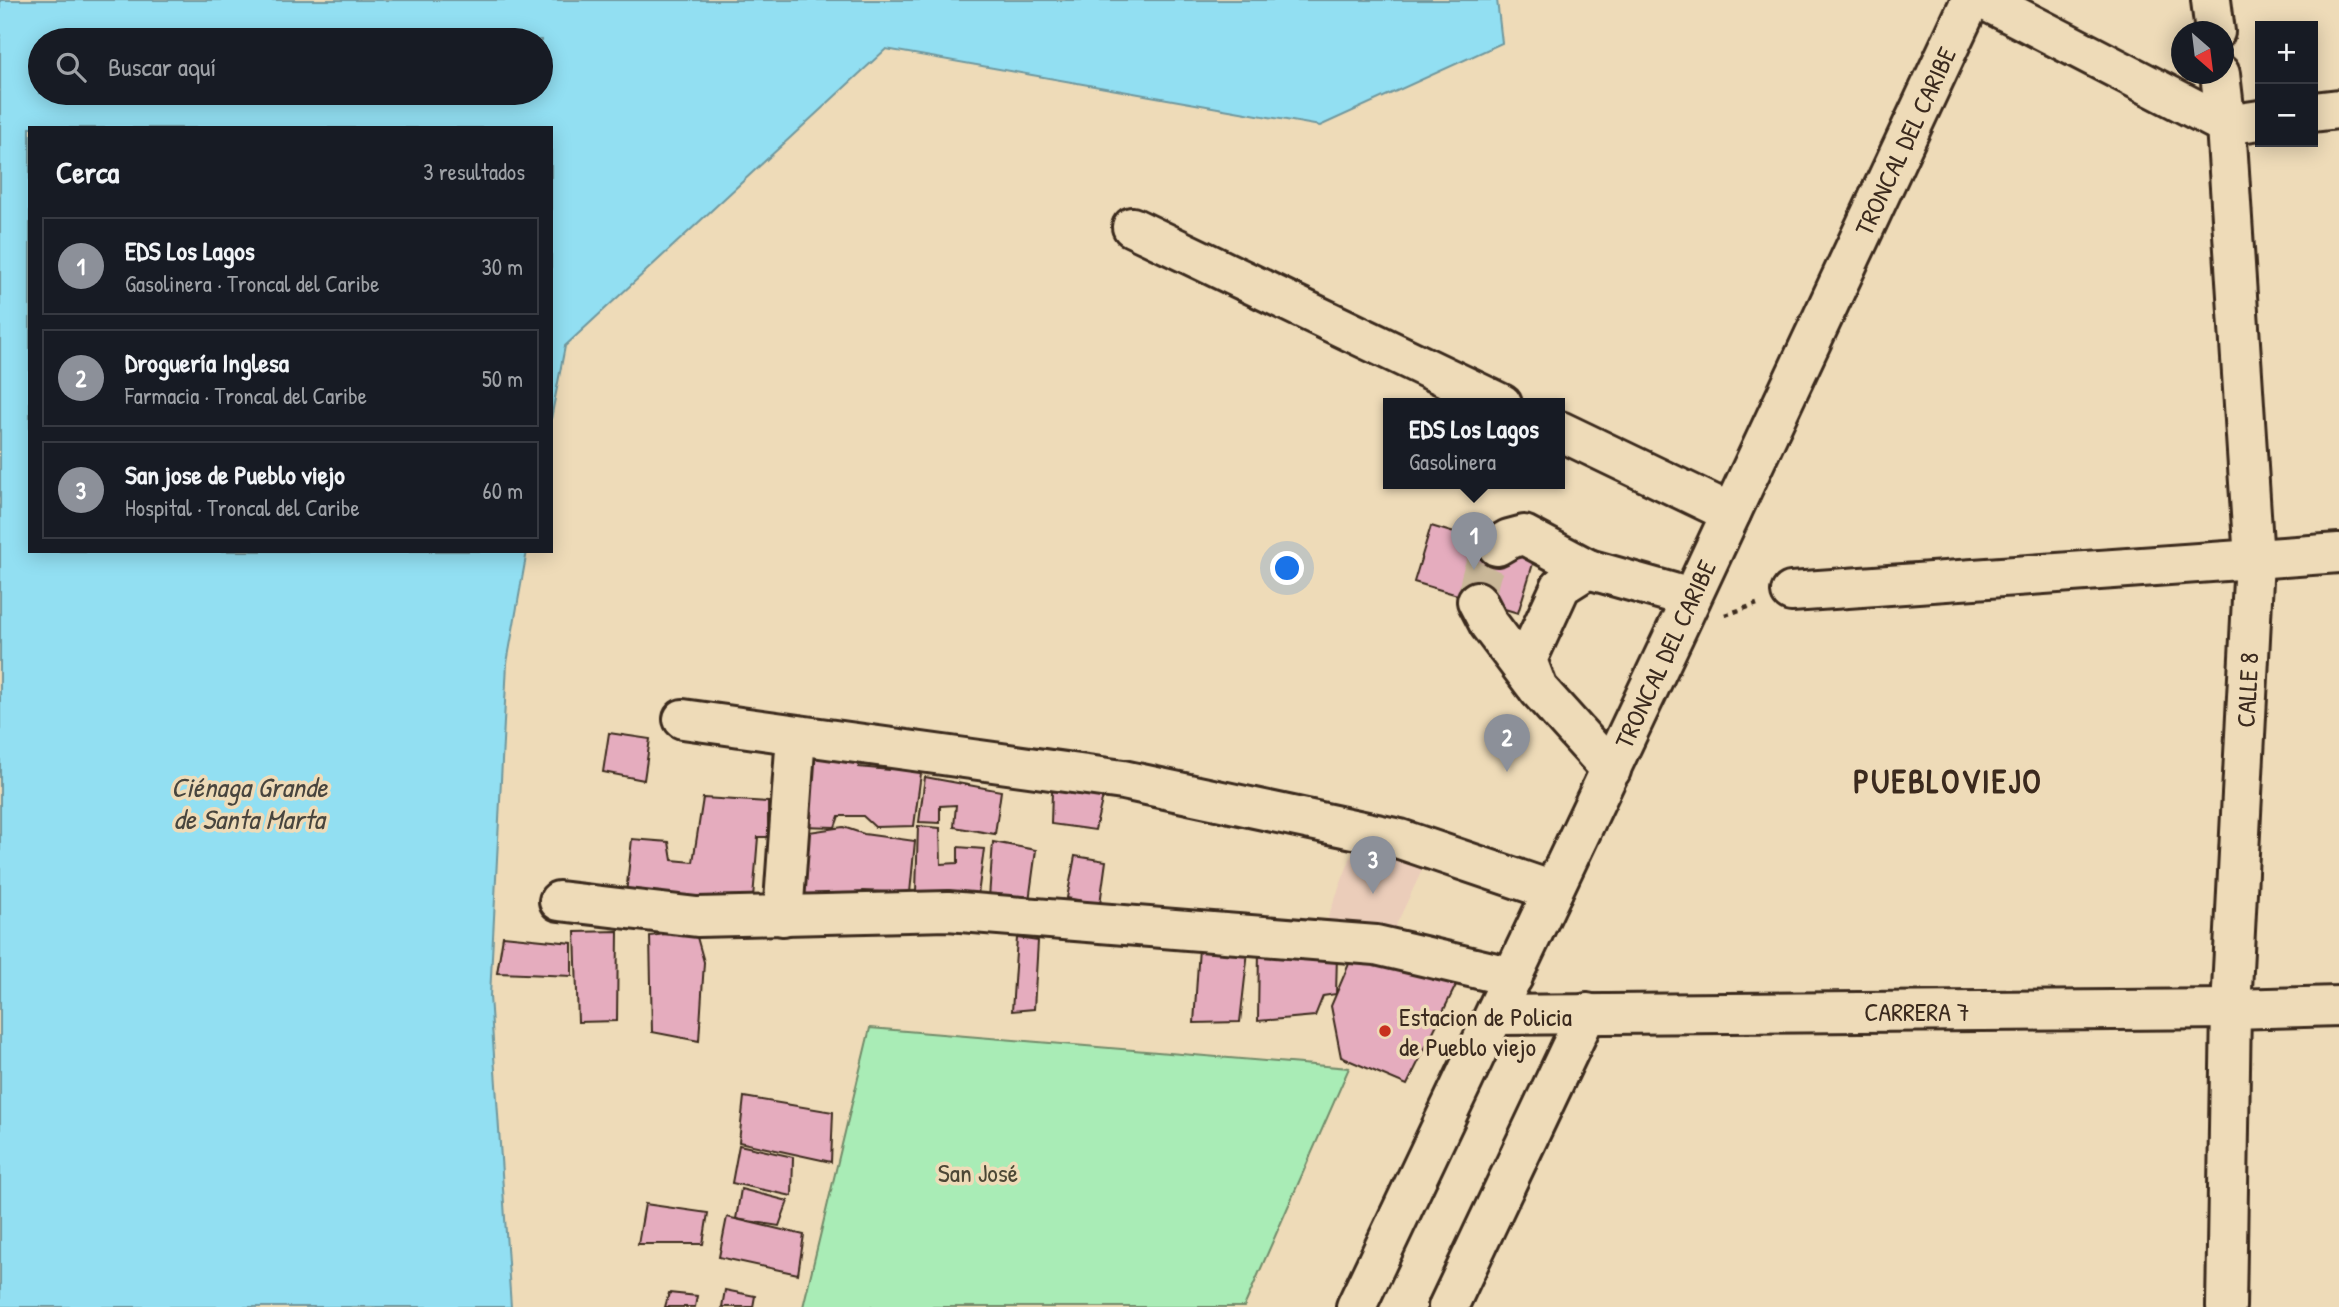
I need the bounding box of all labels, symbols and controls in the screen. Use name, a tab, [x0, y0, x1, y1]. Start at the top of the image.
north arrow	[2171, 21, 2234, 84]
map controls	[2255, 21, 2318, 147]
button: +	[2255, 21, 2318, 84]
search box	[28, 28, 553, 105]
street label: TRONCAL DEL CARIBE	[1846, 41, 1964, 241]
icon: search	[52, 48, 90, 86]
text: Buscar aquí	[108, 49, 216, 84]
button: −	[2255, 84, 2318, 147]
text: Cerca	[56, 152, 119, 192]
text: 3 resultados	[423, 156, 525, 187]
text: EDS Los Lagos	[125, 233, 255, 268]
text: 1	[77, 251, 85, 282]
text: 30 m	[481, 251, 523, 282]
text: Gasolinera · Troncal del Caribe	[125, 268, 379, 299]
text: Droguería Inglesa	[125, 345, 289, 380]
text: 2	[76, 363, 86, 394]
text: 50 m	[482, 363, 523, 394]
text: Farmacia · Troncal del Caribe	[125, 380, 367, 411]
popup	[1383, 398, 1565, 489]
text: EDS Los Lagos	[1409, 411, 1539, 446]
text: Gasolinera	[1409, 446, 1496, 477]
text: San jose de Pueblo viejo	[125, 457, 345, 492]
text: 3	[76, 475, 86, 506]
text: 60 m	[483, 475, 523, 506]
text: Hospital · Troncal del Caribe	[125, 492, 360, 523]
pin: 1	[1451, 512, 1497, 570]
your location	[1270, 551, 1304, 585]
street label: TRONCAL DEL CARIBE	[1606, 554, 1724, 754]
street label: CALLE 8	[2228, 652, 2266, 728]
pin: 2	[1484, 714, 1530, 772]
district label: PUEBLOVIEJO	[1853, 759, 2043, 803]
water label: Ciénaga Grande de Santa Marta	[171, 768, 329, 838]
pin: 3	[1350, 836, 1396, 894]
street label: CARRERA 7	[1864, 994, 1970, 1029]
place label: Estacion de Policia de Pueblo viejo	[1399, 999, 1572, 1064]
marker: Estacion de Policia de Pueblo viejo	[1377, 1023, 1393, 1039]
park label: San José	[938, 1155, 1018, 1190]

